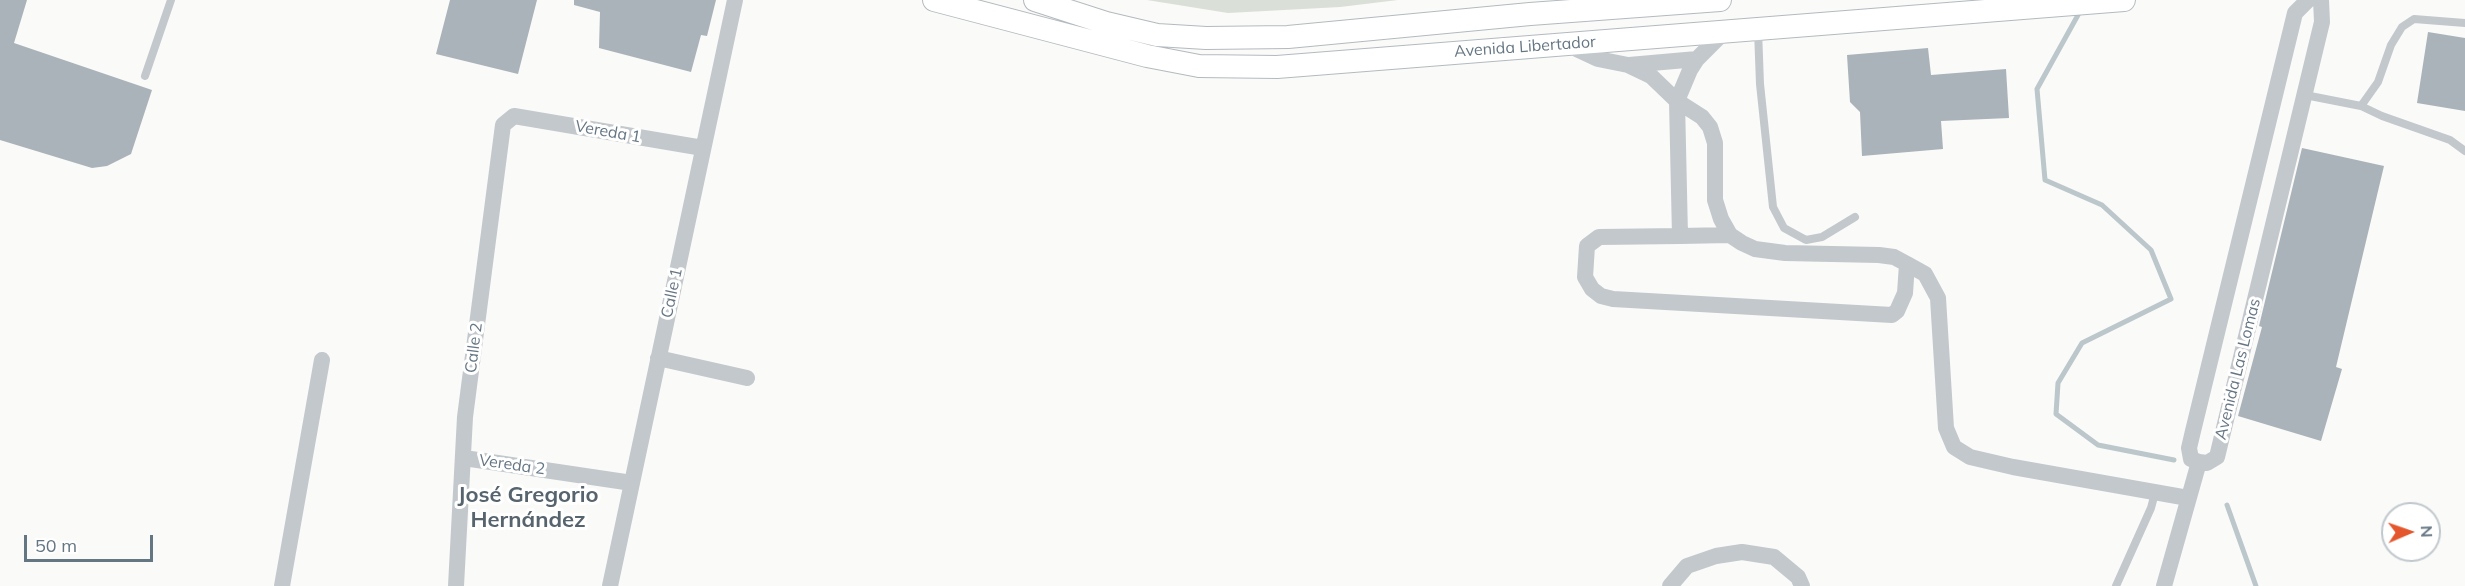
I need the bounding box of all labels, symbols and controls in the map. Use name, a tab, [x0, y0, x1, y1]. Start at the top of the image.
street label: Avenida Libertador	[1454, 32, 1596, 62]
street label: Vereda 1	[574, 117, 642, 147]
street label: Calle 1	[657, 266, 687, 320]
street label: Avenida Las Lomas	[2211, 296, 2265, 442]
street label: Calle 2	[461, 322, 487, 374]
street label: Vereda 2	[478, 451, 546, 479]
district label: José Gregorio Hernández	[457, 482, 599, 534]
north arrow	[2381, 502, 2441, 562]
scale bar	[27, 523, 156, 561]
text: N	[2417, 525, 2437, 538]
text: 50 m	[35, 534, 77, 557]

